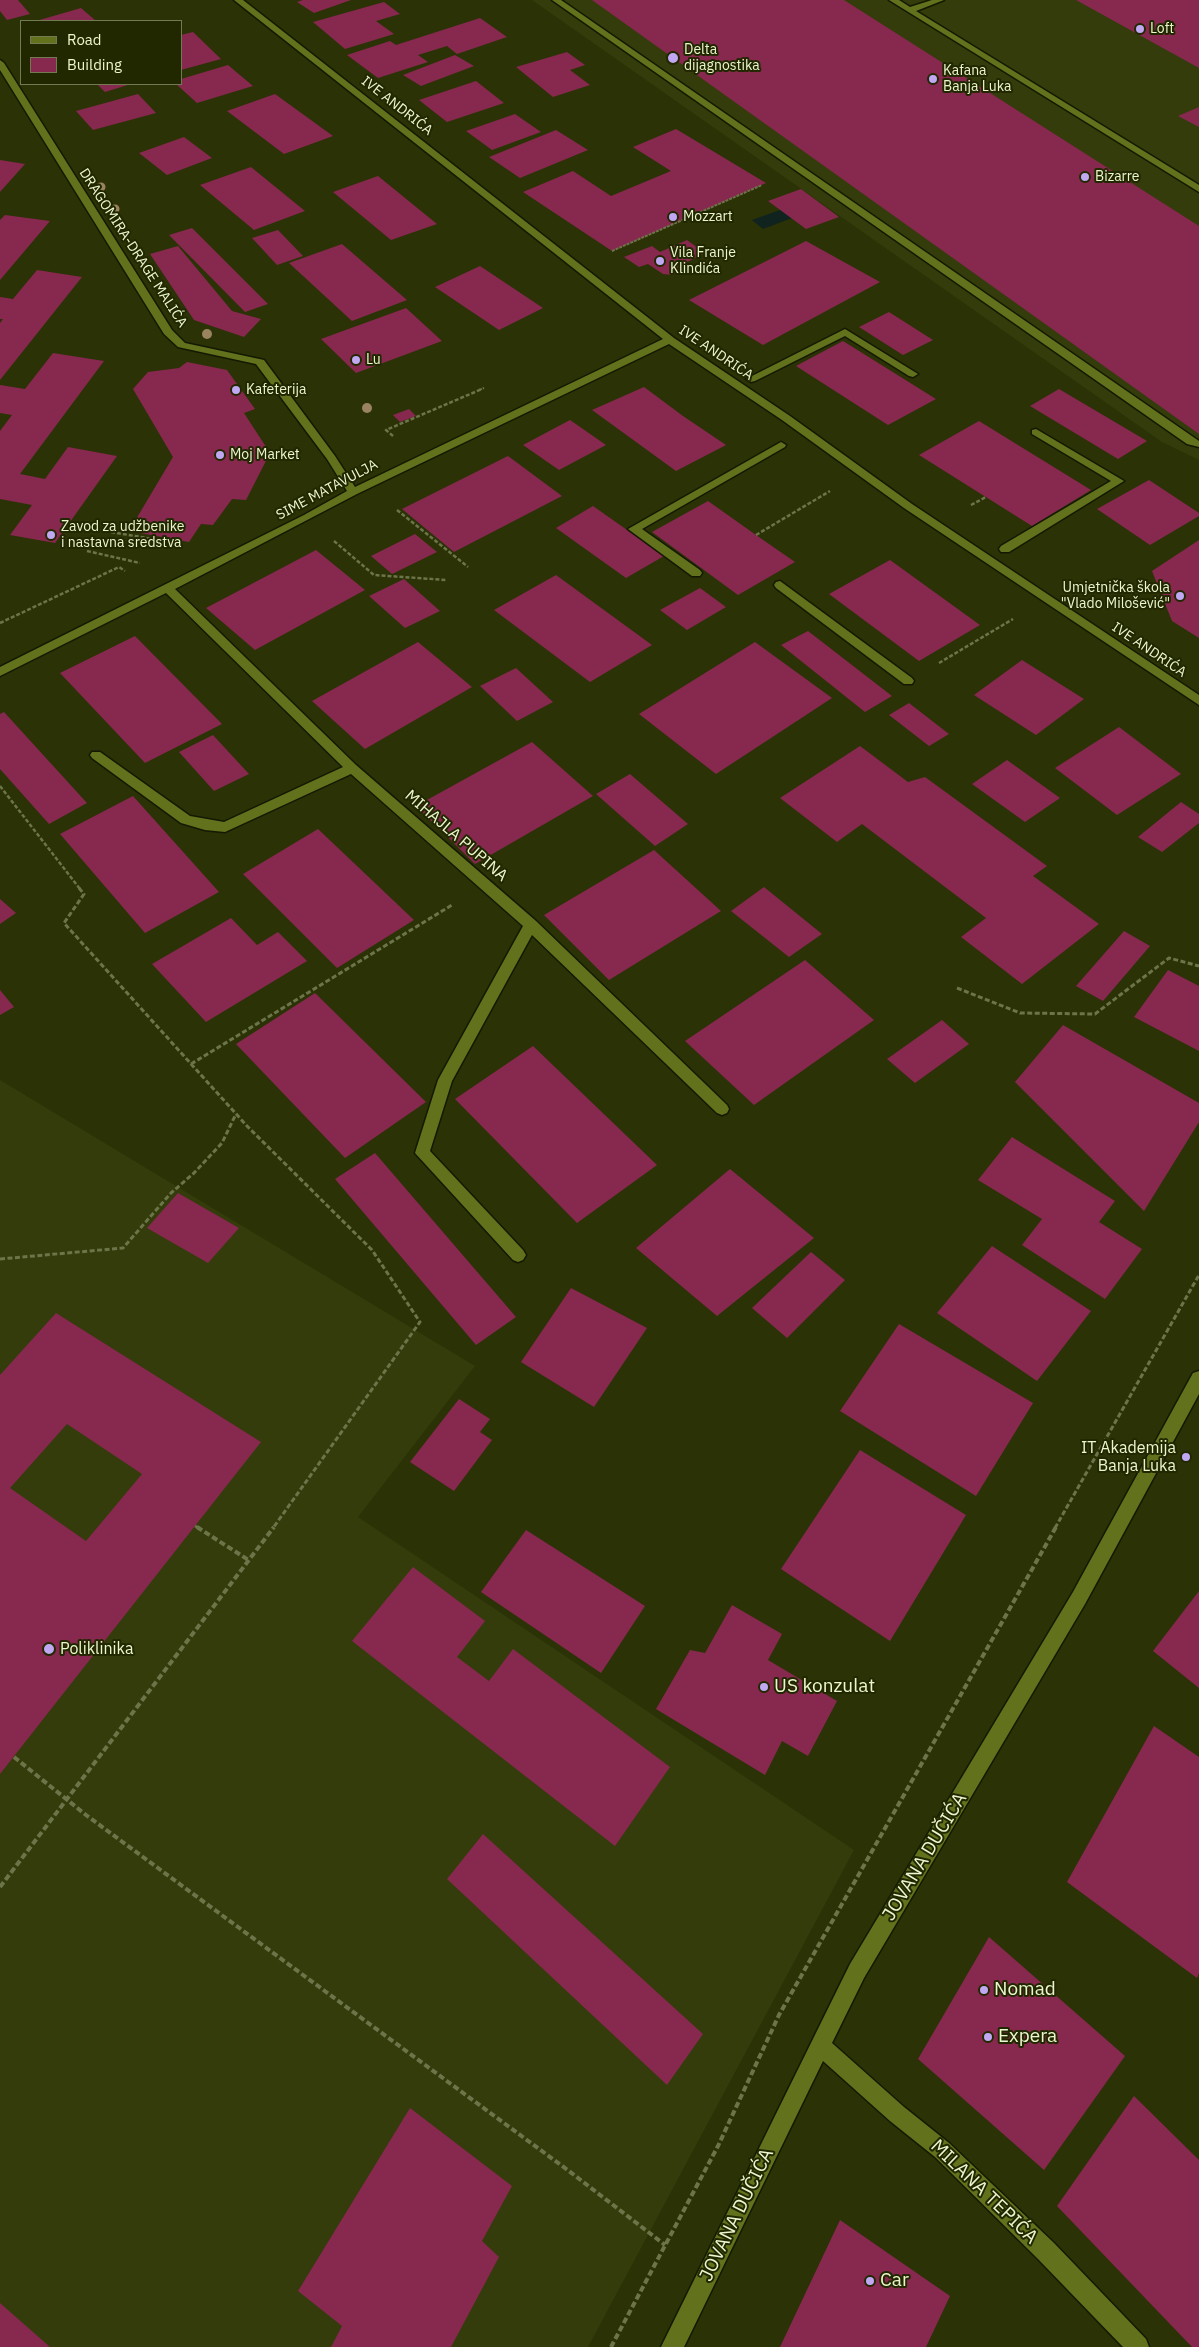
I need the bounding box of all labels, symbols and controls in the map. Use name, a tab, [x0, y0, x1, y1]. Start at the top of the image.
legend	[20, 20, 182, 85]
place label: Loft	[1150, 21, 1174, 37]
marker: Loft	[1134, 23, 1146, 35]
text: Road	[67, 30, 102, 49]
place label: Delta dijagnostika	[684, 42, 760, 74]
marker: Delta dijagnostika	[666, 51, 680, 65]
text: Building	[67, 55, 122, 74]
place label: Kafana Banja Luka	[943, 63, 1011, 95]
street label: IVE ANDRIĆA	[358, 73, 436, 139]
marker: Kafana Banja Luka	[927, 73, 939, 85]
street label: DRAGOMIRA-DRAGE MALIĆA	[75, 165, 191, 331]
place label: Bizarre	[1095, 169, 1140, 185]
marker: Bizarre	[1079, 171, 1091, 183]
place label: Mozzart	[683, 209, 733, 225]
marker: Mozzart	[667, 211, 679, 223]
place label: Vila Franje Klindića	[670, 245, 736, 278]
marker: Vila Franje Klindića	[654, 255, 666, 267]
street label: IVE ANDRIĆA	[676, 322, 756, 384]
place label: Lu	[366, 352, 381, 368]
marker: Lu	[350, 354, 362, 366]
place label: Kafeterija	[246, 382, 306, 398]
marker: Kafeterija	[230, 384, 242, 396]
place label: Moj Market	[230, 447, 300, 463]
marker: Moj Market	[214, 449, 226, 461]
street label: SIME MATAVULJA	[273, 456, 381, 524]
place label: Zavod za udžbenike i nastavna sredstva	[61, 519, 184, 552]
marker: Zavod za udžbenike i nastavna sredstva	[45, 529, 57, 541]
place label: Umjetnička škola "Vlado Milošević"	[1061, 580, 1170, 612]
marker: Umjetnička škola "Vlado Milošević"	[1174, 590, 1186, 602]
street label: IVE ANDRIĆA	[1109, 619, 1189, 681]
street label: MIHAJLA PUPINA	[401, 786, 511, 886]
place label: IT Akademija Banja Luka	[1081, 1438, 1176, 1476]
marker: IT Akademija Banja Luka	[1180, 1451, 1192, 1463]
place label: Poliklinika	[60, 1639, 133, 1659]
marker: Poliklinika	[42, 1642, 56, 1656]
place label: US konzulat	[774, 1676, 875, 1698]
marker: US konzulat	[758, 1681, 770, 1693]
street label: JOVANA DUČIĆA	[878, 1789, 972, 1925]
place label: Nomad	[994, 1979, 1056, 2001]
marker: Nomad	[978, 1984, 990, 1996]
place label: Expera	[998, 2026, 1057, 2048]
marker: Expera	[982, 2031, 994, 2043]
street label: MILANA TEPIĆA	[926, 2135, 1042, 2249]
street label: JOVANA DUČIĆA	[695, 2145, 779, 2285]
place label: Car	[880, 2270, 909, 2292]
marker: Car	[864, 2275, 876, 2287]

